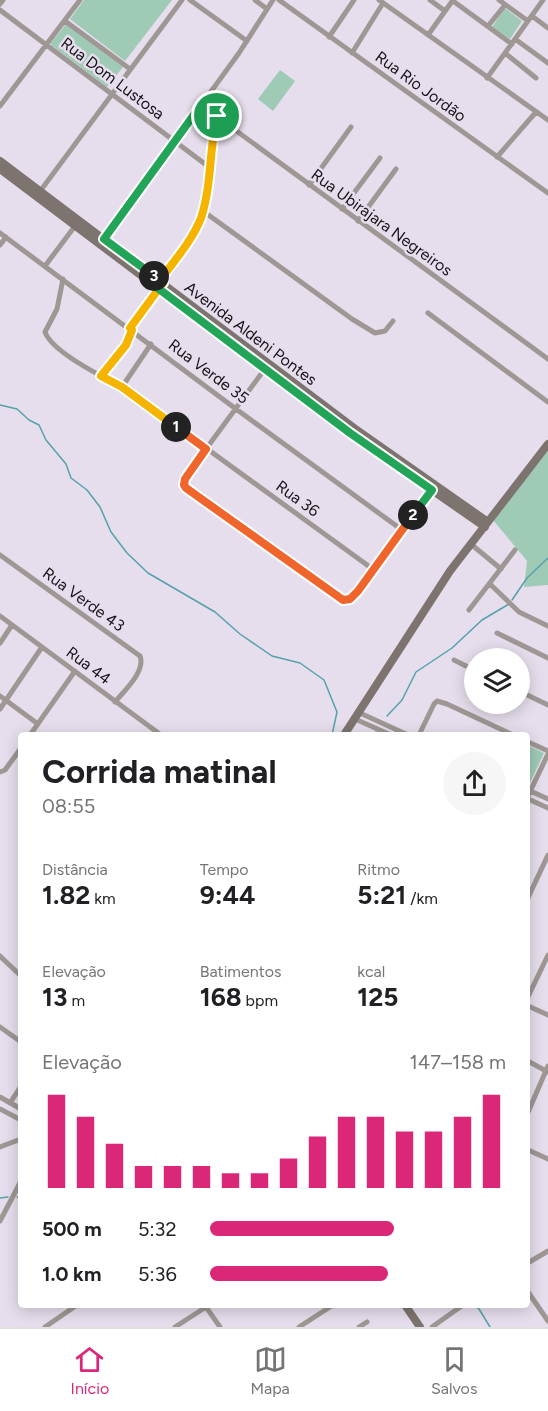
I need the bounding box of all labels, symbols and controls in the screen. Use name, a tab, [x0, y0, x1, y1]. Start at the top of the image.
street label: Rua Dom Lustosa	[57, 33, 168, 123]
street label: Rua Rio Jordão	[372, 47, 470, 126]
pin	[191, 90, 242, 141]
icon: arrive	[200, 99, 233, 132]
street label: Rua Ubirajara Negreiros	[308, 165, 456, 280]
pin: 3	[139, 261, 169, 291]
text: 3	[150, 266, 158, 285]
street label: Avenida Aldeni Pontes	[181, 278, 320, 389]
street label: Rua Verde 35	[165, 335, 253, 408]
pin: 1	[161, 412, 191, 442]
text: 1	[173, 417, 179, 436]
street label: Rua 36	[272, 476, 323, 520]
pin: 2	[398, 500, 428, 530]
text: 2	[408, 505, 418, 524]
street label: Rua Verde 43	[39, 563, 128, 635]
street label: Rua 44	[63, 642, 115, 688]
map controls	[464, 648, 530, 714]
button: layers	[464, 648, 530, 714]
text: Corrida matinal	[42, 752, 277, 791]
button: share	[443, 752, 506, 815]
text: 08:55	[42, 794, 95, 818]
text: Distância	[42, 860, 108, 879]
text: Tempo	[200, 860, 249, 879]
text: Ritmo	[357, 860, 400, 879]
text: 1.82	[42, 879, 90, 911]
text: 9:44	[200, 879, 255, 911]
text: 5:21	[357, 879, 406, 911]
text: km	[90, 889, 116, 908]
text: /km	[406, 889, 438, 908]
text: Elevação	[42, 962, 106, 981]
text: Batimentos	[200, 962, 281, 981]
text: kcal	[357, 962, 385, 981]
text: 13	[42, 981, 67, 1013]
text: 168	[200, 981, 242, 1013]
text: 125	[357, 981, 398, 1013]
text: m	[67, 991, 85, 1010]
text: bpm	[242, 991, 278, 1010]
text: Elevação	[42, 1050, 122, 1074]
text: 147–158 m	[410, 1050, 506, 1074]
text: 500 m	[42, 1217, 102, 1241]
text: 5:32	[138, 1217, 177, 1241]
text: 1.0 km	[42, 1262, 101, 1286]
text: 5:36	[138, 1262, 177, 1286]
tab: Início	[71, 1343, 109, 1398]
tab: Mapa	[250, 1343, 290, 1398]
tab: Salvos	[431, 1343, 477, 1398]

